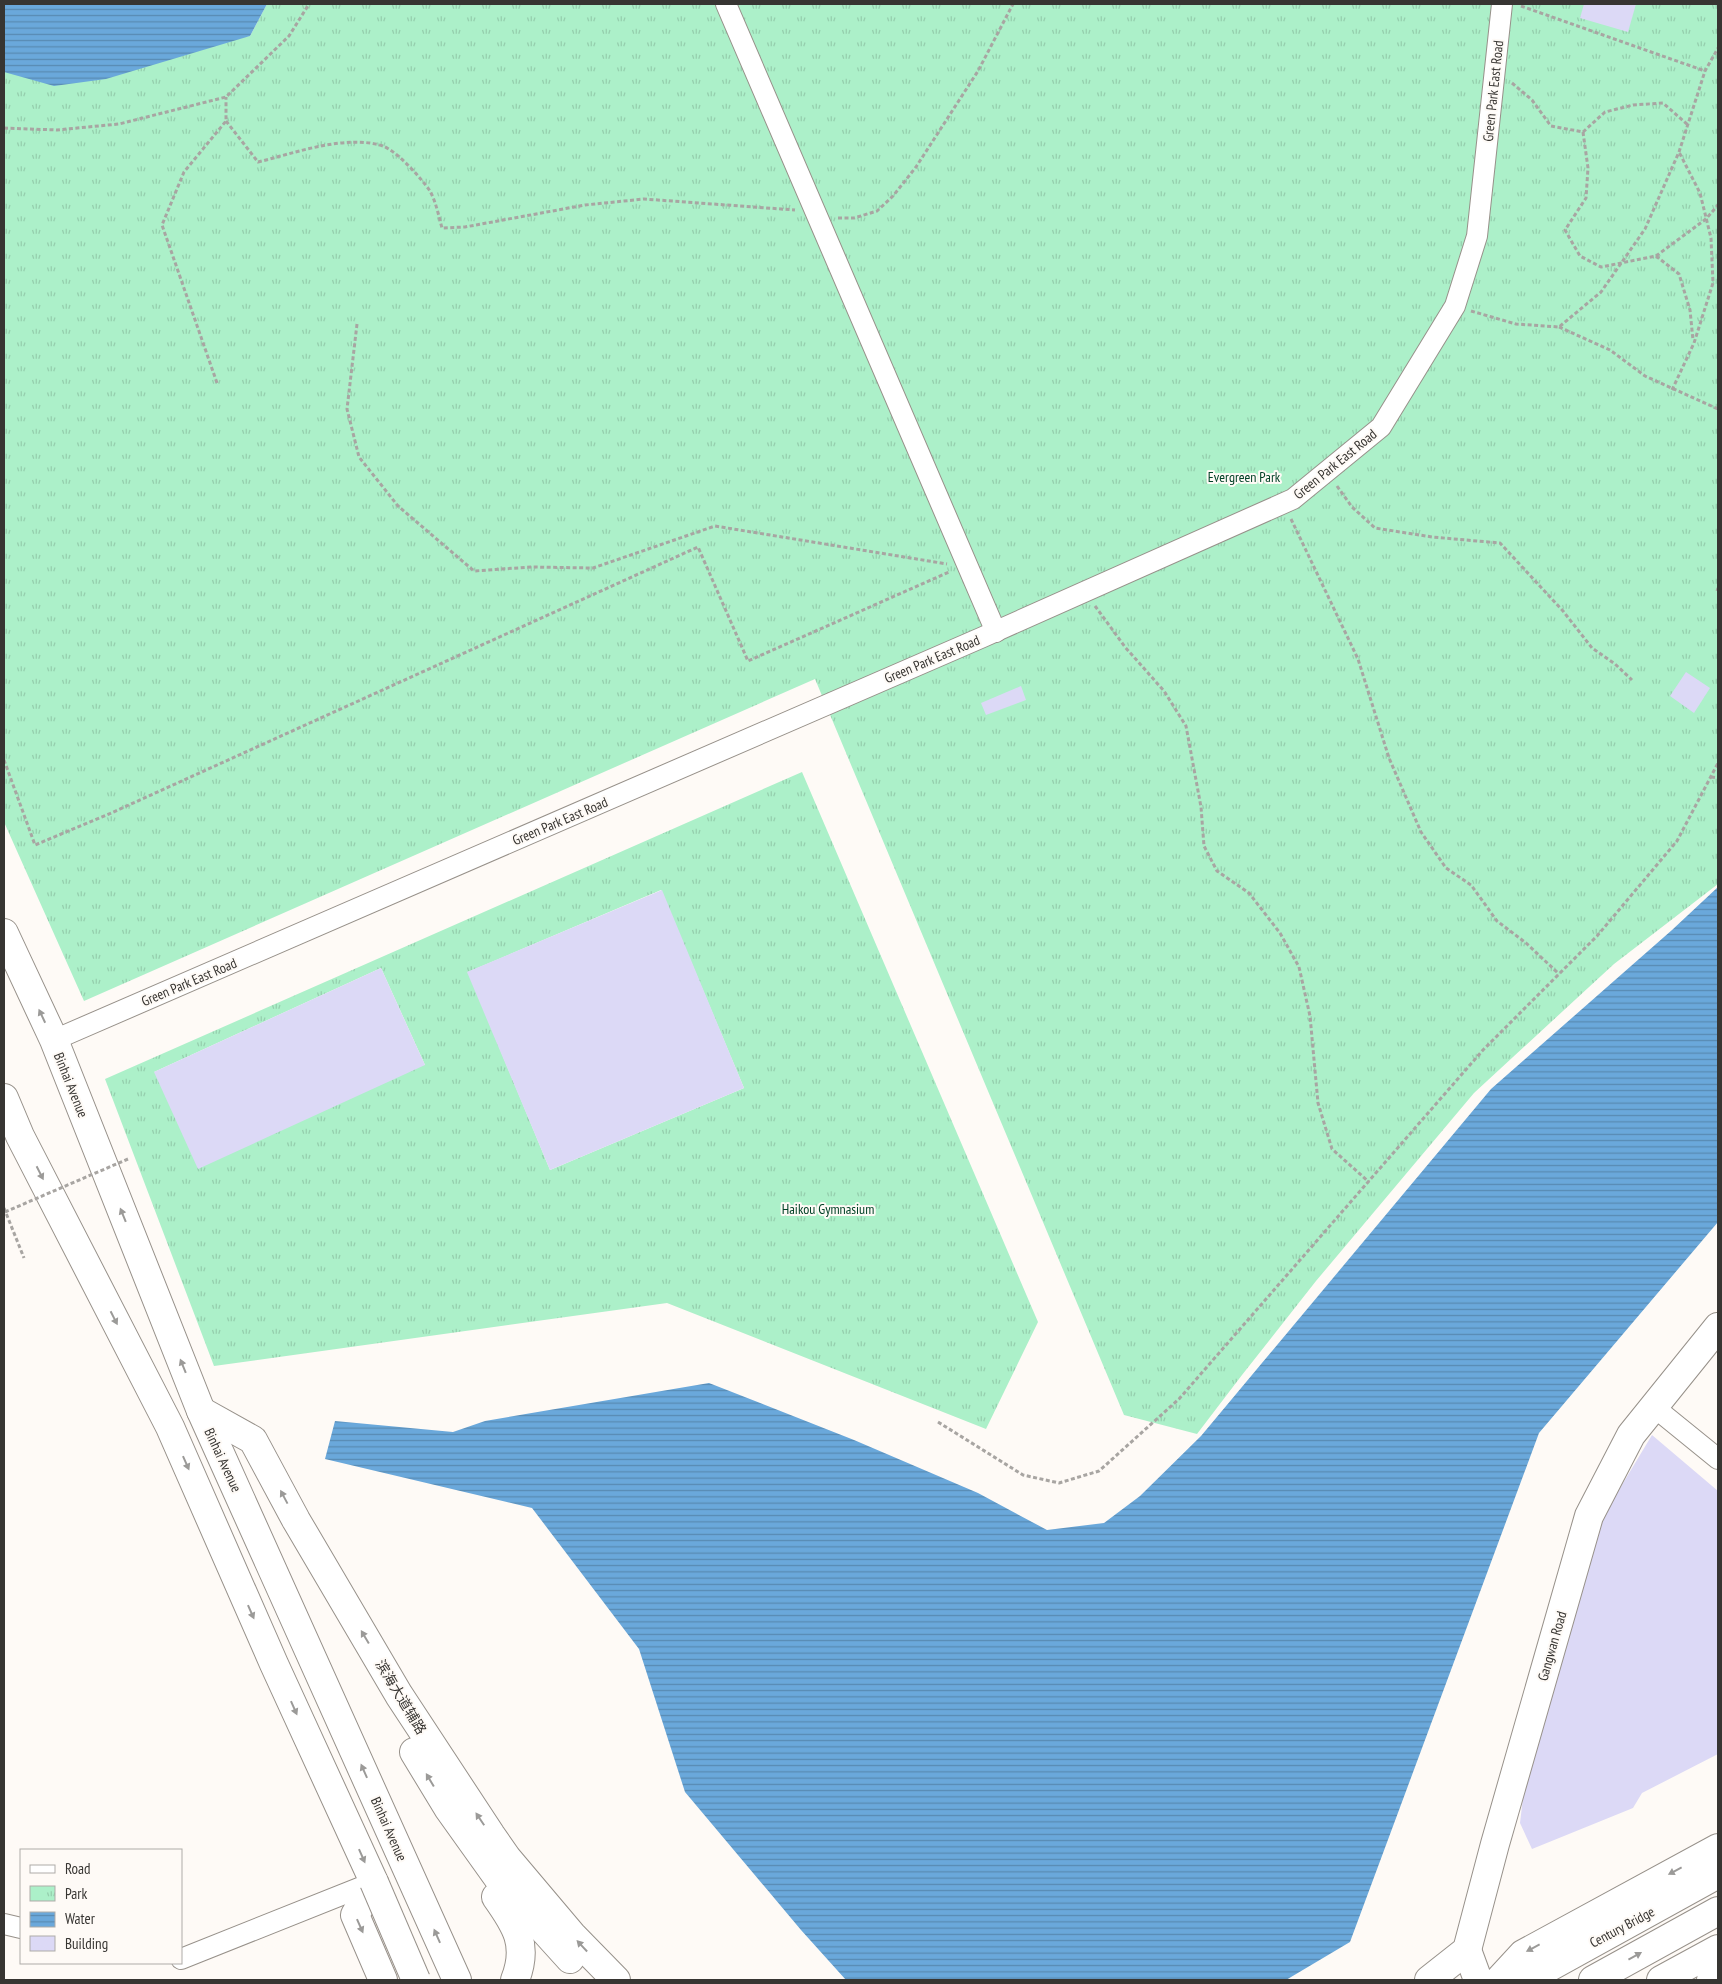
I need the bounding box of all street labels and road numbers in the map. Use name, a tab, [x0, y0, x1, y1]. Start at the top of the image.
street label: Green Park East Road	[1479, 39, 1507, 143]
street label: Green Park East Road	[1290, 425, 1380, 503]
street label: Green Park East Road	[882, 631, 982, 687]
street label: Green Park East Road	[510, 793, 610, 849]
street label: Green Park East Road	[139, 954, 239, 1010]
street label: Binhai Avenue	[50, 1050, 92, 1120]
street label: Binhai Avenue	[200, 1425, 246, 1495]
street label: Gangwan Road	[1533, 1609, 1571, 1683]
street label: 滨海大道辅路	[372, 1656, 430, 1738]
street label: Binhai Avenue	[367, 1794, 411, 1864]
street label: Century Bridge	[1586, 1902, 1658, 1952]

